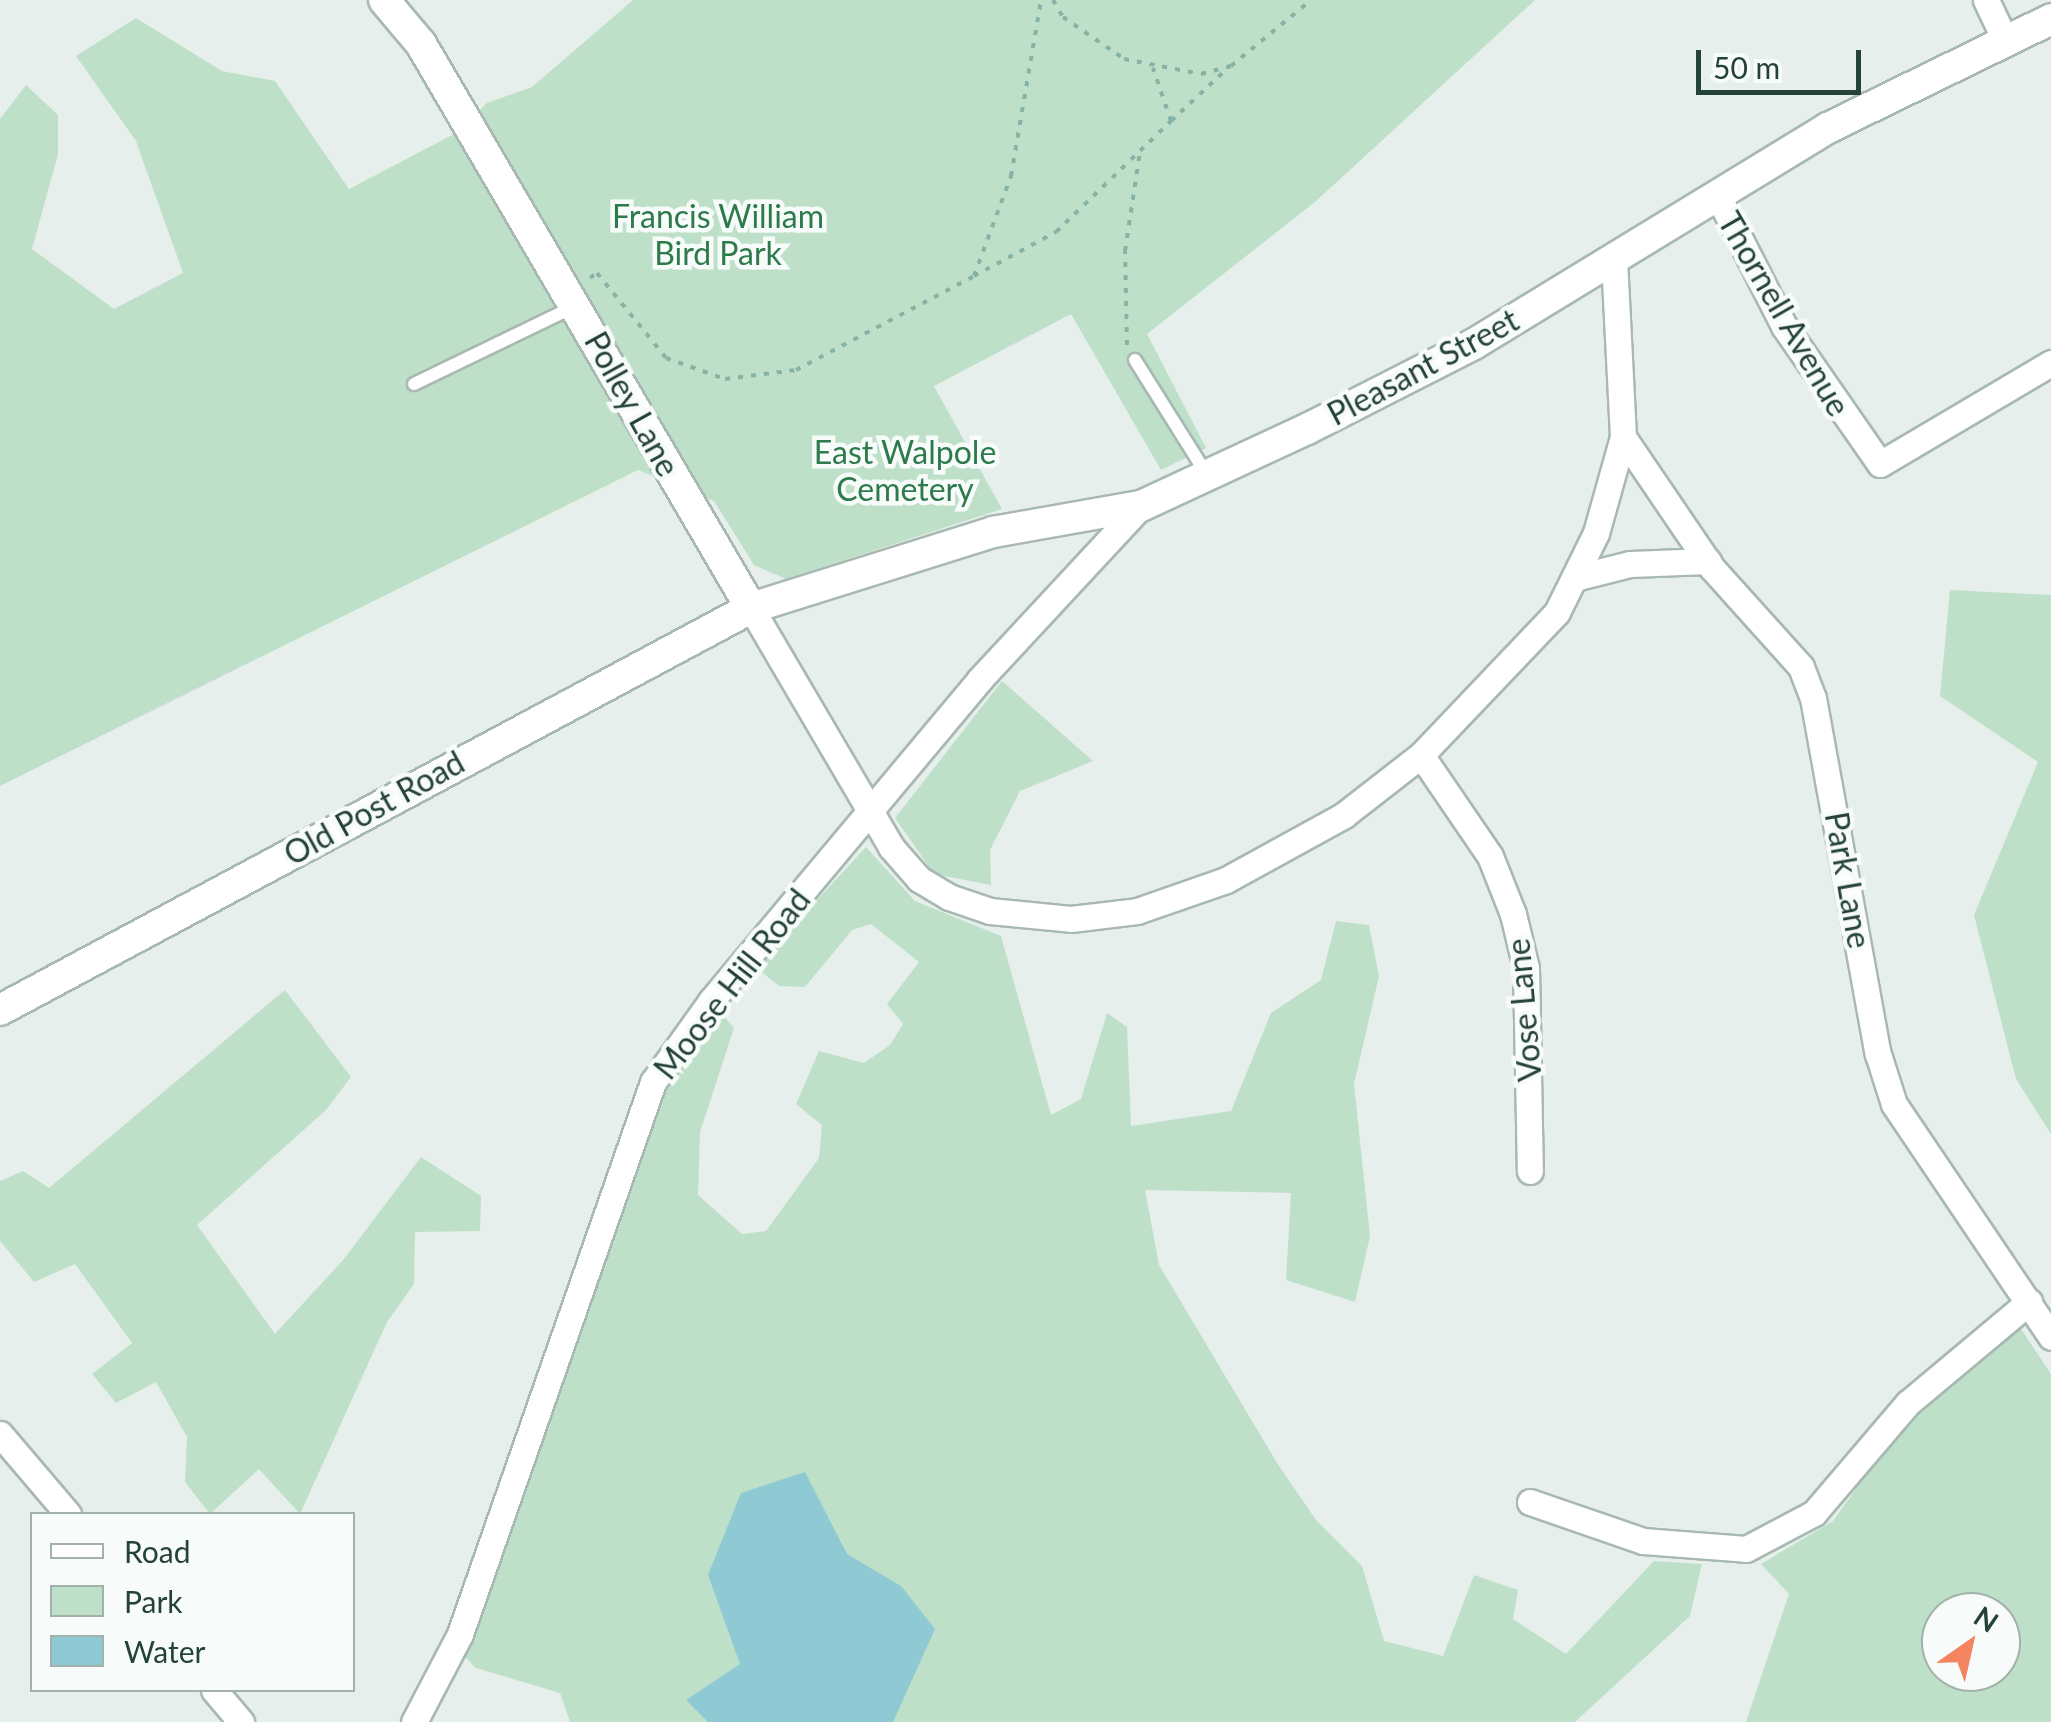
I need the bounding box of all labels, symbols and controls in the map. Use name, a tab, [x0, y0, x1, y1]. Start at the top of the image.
scale bar	[1701, 30, 1866, 92]
text: 50 m	[1713, 49, 1780, 85]
park label: Francis William Bird Park	[612, 198, 824, 273]
street label: Thornell Avenue	[1710, 205, 1858, 423]
street label: Pleasant Street	[1321, 301, 1525, 433]
street label: Polley Lane	[576, 325, 688, 483]
park label: East Walpole Cemetery	[813, 434, 997, 509]
street label: Old Post Road	[277, 743, 471, 873]
street label: Park Lane	[1817, 809, 1879, 951]
street label: Moose Hill Road	[646, 881, 818, 1087]
street label: Vose Lane	[1499, 937, 1549, 1083]
legend	[30, 1512, 355, 1692]
text: Road	[124, 1533, 191, 1569]
text: Park	[124, 1583, 183, 1619]
north arrow	[1921, 1592, 2021, 1692]
text: N	[1968, 1599, 2005, 1639]
text: Water	[124, 1633, 206, 1669]

